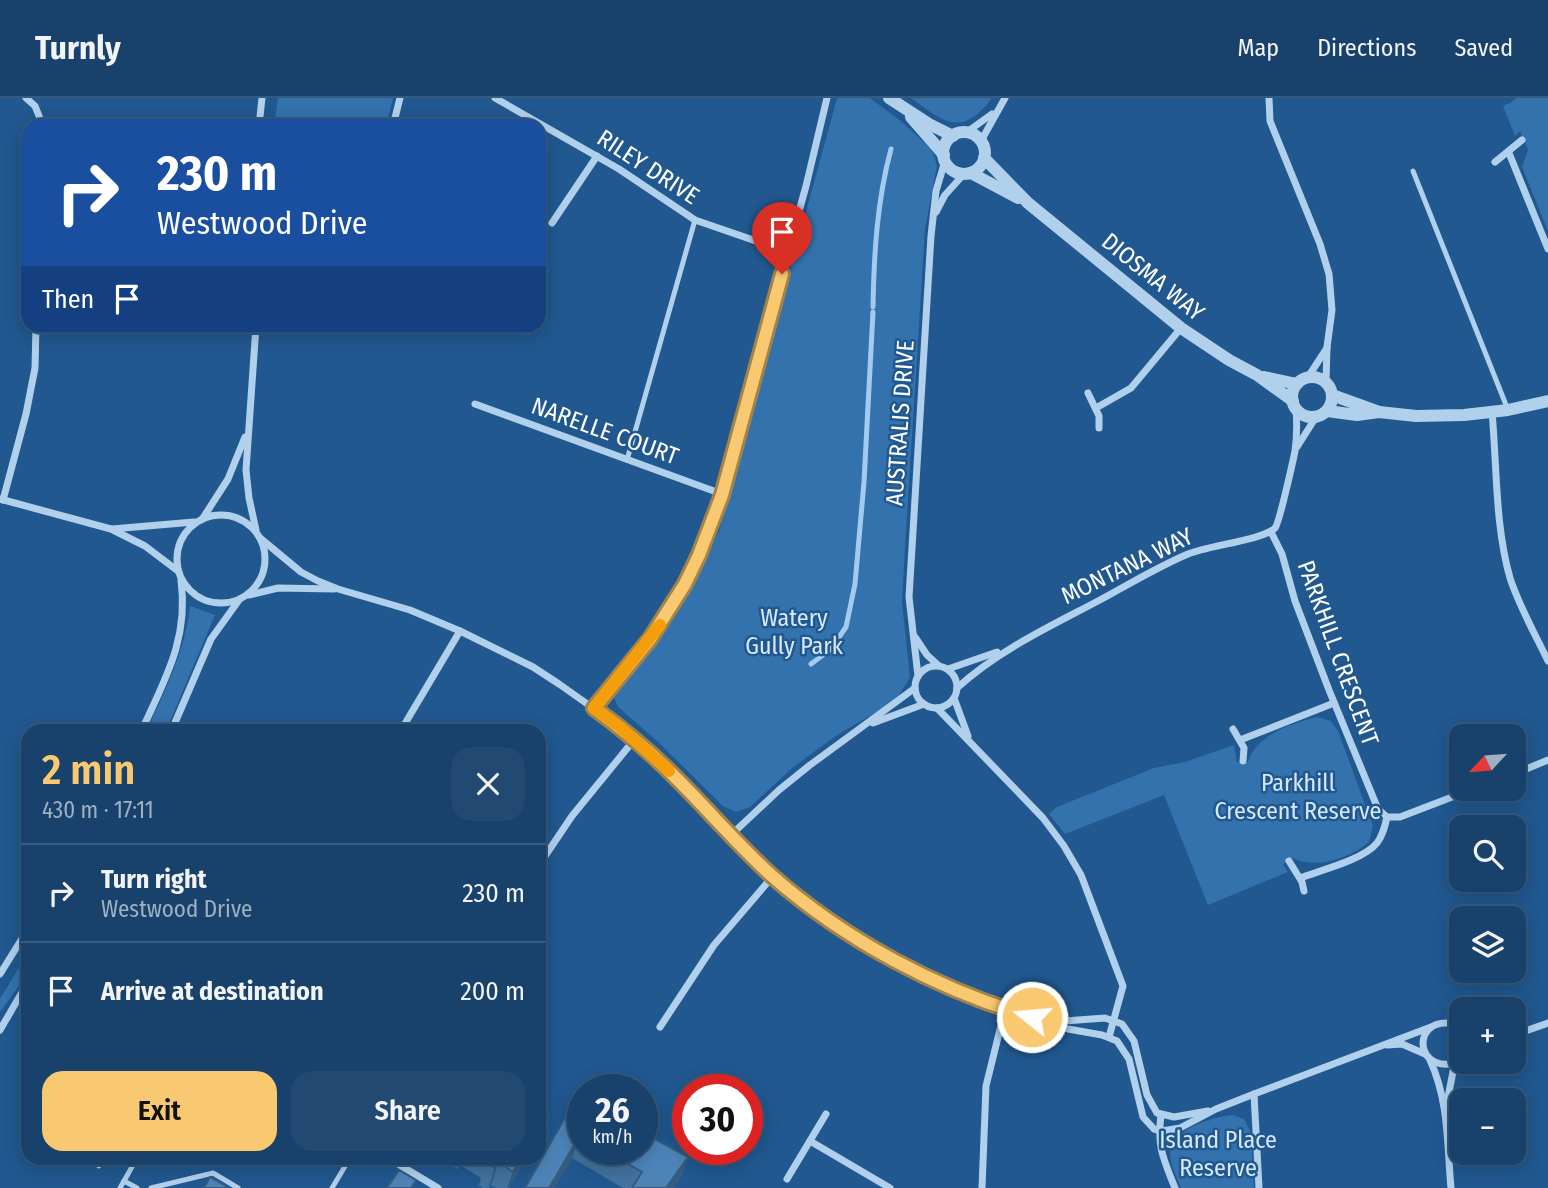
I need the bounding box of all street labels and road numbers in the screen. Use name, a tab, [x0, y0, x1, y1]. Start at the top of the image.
street label: RILEY DRIVE	[592, 124, 704, 210]
street label: DIOSMA WAY	[1096, 227, 1210, 327]
street label: AUSTRALIS DRIVE	[880, 339, 920, 507]
street label: NARELLE COURT	[528, 391, 682, 471]
street label: MONTANA WAY	[1057, 522, 1198, 610]
street label: PARKHILL CRESCENT	[1292, 557, 1384, 749]

